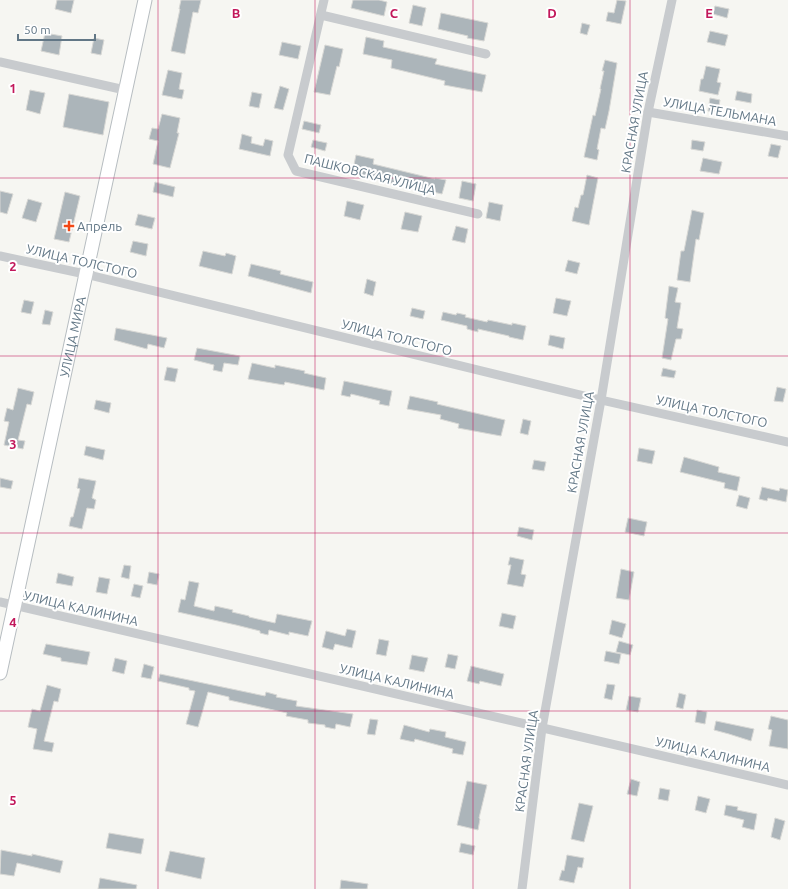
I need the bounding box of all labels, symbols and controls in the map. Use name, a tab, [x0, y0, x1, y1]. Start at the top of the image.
text: B	[232, 6, 241, 20]
text: C	[390, 6, 399, 20]
text: D	[547, 6, 557, 20]
text: E	[705, 6, 713, 20]
scale bar	[18, 16, 95, 42]
text: 50 m	[24, 23, 51, 36]
street label: КРАСНАЯ УЛИЦА	[618, 69, 650, 174]
text: 1	[9, 81, 17, 95]
street label: УЛИЦА ТЕЛЬМАНА	[662, 94, 778, 128]
street label: ПАШКОВСКАЯ УЛИЦА	[303, 151, 438, 197]
place label: Апрель	[77, 219, 122, 233]
marker: Апрель	[64, 221, 74, 231]
street label: УЛИЦА ТОЛСТОГО	[25, 241, 139, 281]
text: 2	[9, 259, 17, 273]
street label: УЛИЦА МИРА	[57, 294, 88, 378]
street label: УЛИЦА ТОЛСТОГО	[340, 316, 454, 358]
street label: КРАСНАЯ УЛИЦА	[564, 389, 596, 494]
street label: УЛИЦА ТОЛСТОГО	[655, 392, 769, 430]
text: 3	[9, 437, 17, 451]
street label: УЛИЦА КАЛИНИНА	[22, 588, 140, 628]
text: 4	[9, 615, 17, 629]
street label: УЛИЦА КАЛИНИНА	[338, 661, 456, 701]
street label: КРАСНАЯ УЛИЦА	[512, 708, 540, 813]
street label: УЛИЦА КАЛИНИНА	[654, 734, 772, 774]
text: 5	[9, 793, 17, 807]

